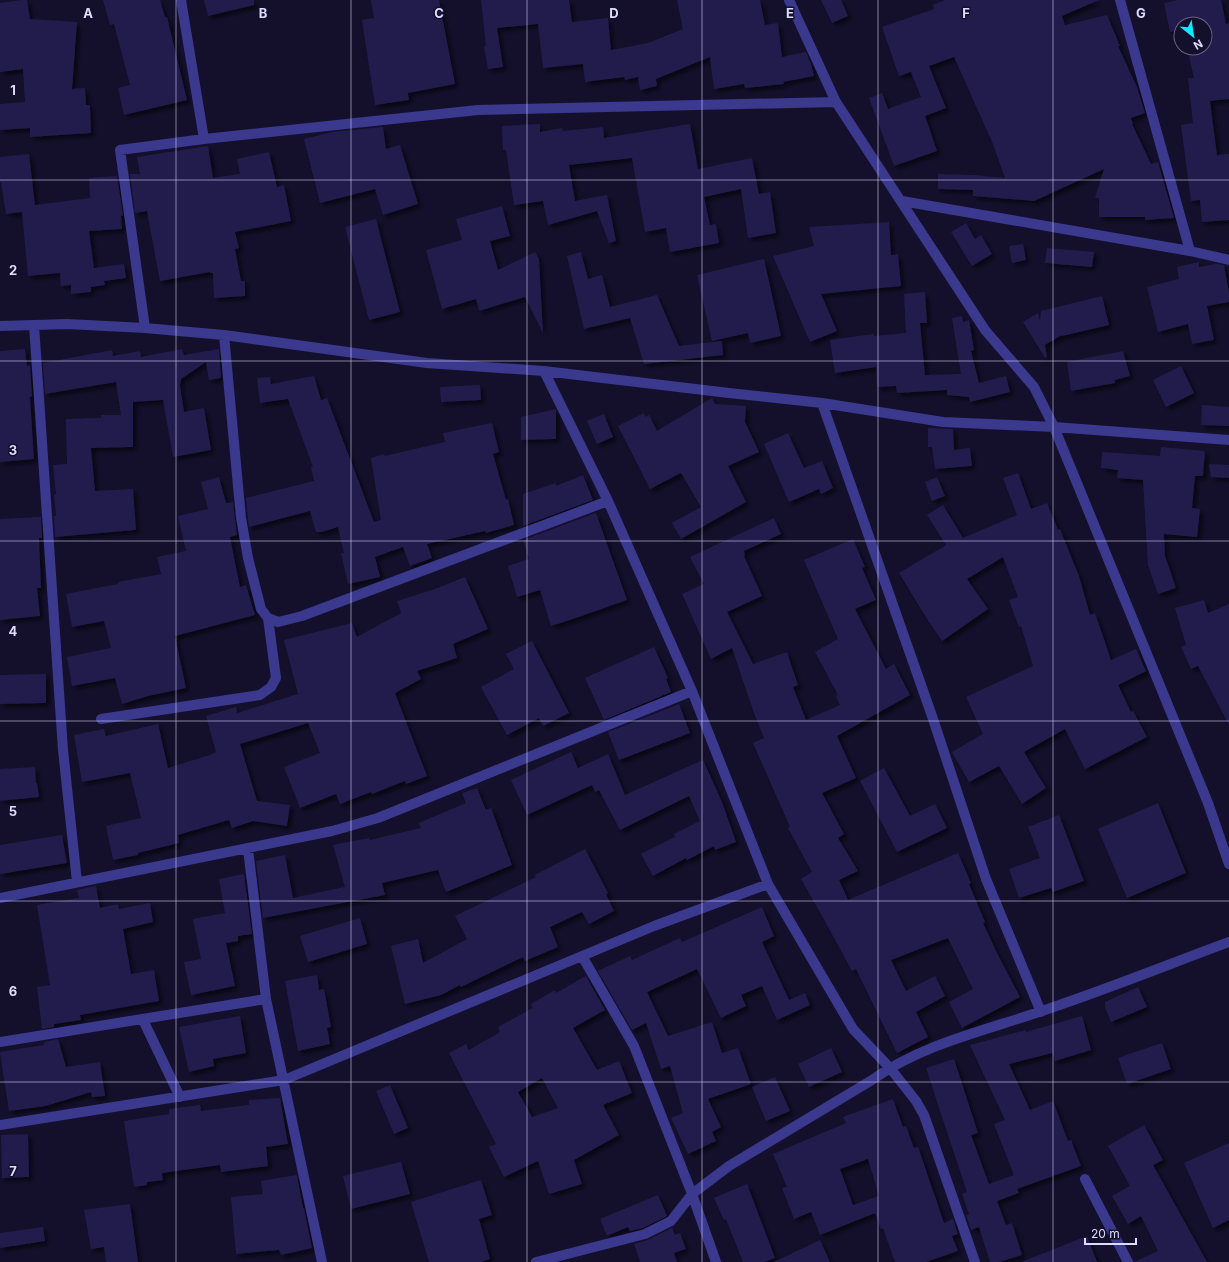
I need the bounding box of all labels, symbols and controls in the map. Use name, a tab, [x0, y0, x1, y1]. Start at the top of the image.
text: A	[83, 5, 93, 21]
text: B	[259, 5, 268, 21]
text: C	[434, 5, 444, 21]
text: D	[609, 5, 619, 21]
text: E	[786, 5, 794, 21]
text: F	[962, 5, 970, 21]
text: G	[1136, 5, 1146, 21]
north arrow	[1173, 16, 1213, 56]
text: N	[1191, 37, 1205, 53]
text: 1	[10, 82, 16, 98]
text: 2	[9, 262, 17, 278]
text: 3	[9, 442, 17, 458]
text: 4	[9, 623, 18, 639]
text: 5	[9, 803, 17, 819]
text: 6	[9, 983, 17, 999]
text: 7	[9, 1163, 17, 1179]
scale bar	[1085, 1220, 1136, 1246]
text: 20 m	[1091, 1226, 1120, 1241]

